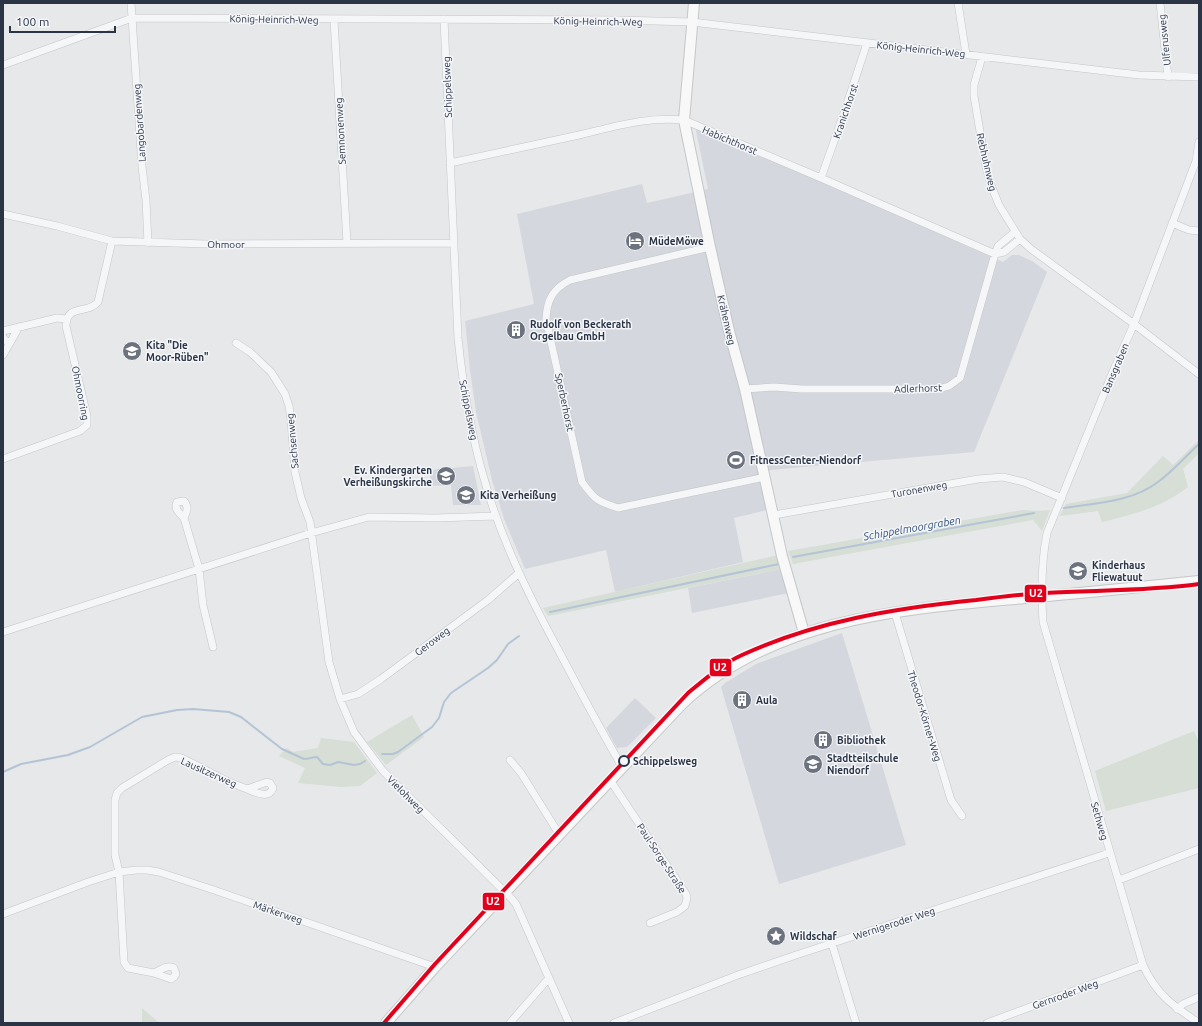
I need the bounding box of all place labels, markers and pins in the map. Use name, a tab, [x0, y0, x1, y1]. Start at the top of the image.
hotel icon: MüdeMöwe	[624, 230, 646, 252]
place label: MüdeMöwe	[649, 236, 704, 247]
building icon: Rudolf von Beckerath Orgelbau GmbH	[505, 319, 527, 341]
place label: Rudolf von Beckerath Orgelbau GmbH	[530, 319, 631, 342]
school or university icon: Kita "Die Moor-Rüben"	[121, 340, 143, 362]
place label: Kita "Die Moor-Rüben"	[146, 340, 209, 363]
sports icon: FitnessCenter-Niendorf	[725, 449, 747, 471]
place label: FitnessCenter-Niendorf	[750, 455, 862, 466]
place label: Ev. Kindergarten Verheißungskirche	[344, 465, 432, 488]
school or university icon: Ev. Kindergarten Verheißungskirche	[435, 465, 457, 487]
school or university icon: Kita Verheißung	[455, 484, 477, 506]
place label: Kita Verheißung	[480, 490, 556, 501]
school or university icon: Kinderhaus Fliewatuut	[1067, 560, 1089, 582]
place label: Kinderhaus Fliewatuut	[1092, 560, 1145, 583]
building icon: Aula	[731, 689, 753, 711]
place label: Aula	[756, 695, 777, 706]
building icon: Bibliothek	[812, 729, 834, 751]
place label: Bibliothek	[837, 735, 886, 746]
school or university icon: Stadtteilschule Niendorf	[802, 753, 824, 775]
place label: Stadtteilschule Niendorf	[827, 753, 899, 776]
marker: Schippelsweg	[618, 755, 630, 767]
place label: Schippelsweg	[633, 756, 697, 767]
place icon: Wildschaf	[765, 925, 787, 947]
place label: Wildschaf	[790, 931, 838, 942]

